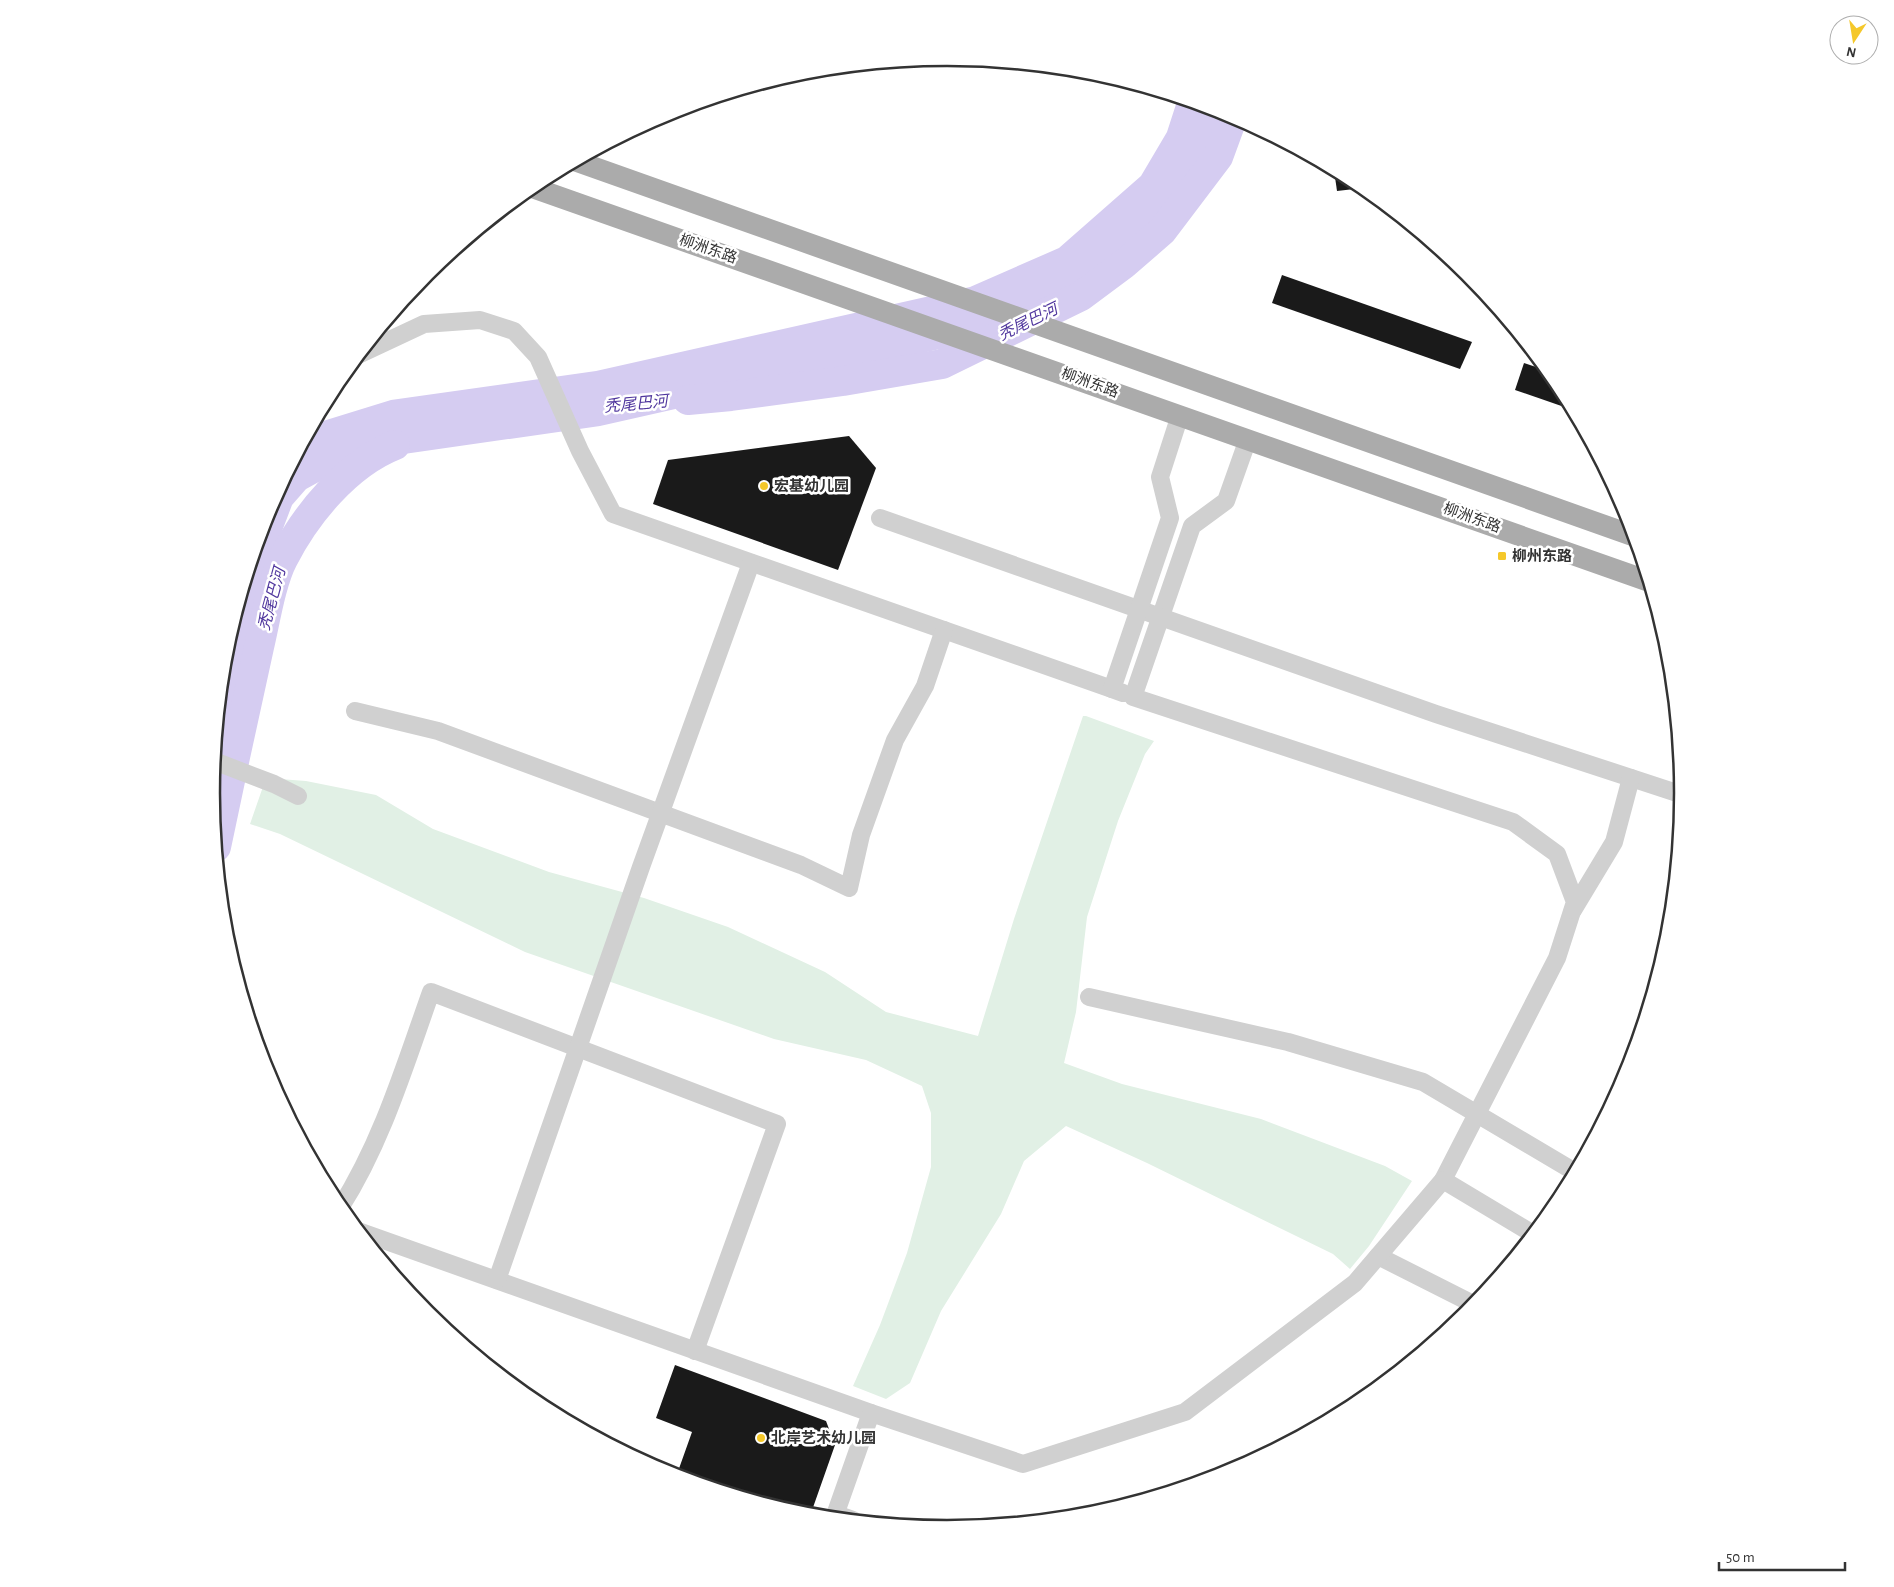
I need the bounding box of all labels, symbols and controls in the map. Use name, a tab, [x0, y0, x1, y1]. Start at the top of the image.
north arrow	[1829, 15, 1879, 65]
text: N	[1845, 44, 1858, 60]
street label: 柳洲东路	[677, 230, 739, 266]
water label: 秃尾巴河	[995, 299, 1063, 343]
street label: 柳洲东路	[1059, 364, 1121, 400]
water label: 秃尾巴河	[603, 392, 672, 415]
place label: 宏基幼儿园	[774, 477, 849, 494]
marker: 宏基幼儿园	[758, 480, 770, 492]
street label: 柳洲东路	[1441, 499, 1503, 535]
place label: 柳州东路	[1512, 547, 1572, 564]
marker: 柳州东路	[1496, 550, 1508, 562]
water label: 秃尾巴河	[255, 563, 289, 632]
place label: 北岸艺术幼儿园	[771, 1429, 876, 1446]
marker: 北岸艺术幼儿园	[755, 1432, 767, 1444]
scale bar	[1719, 1540, 1845, 1572]
text: 50 m	[1726, 1550, 1755, 1565]

